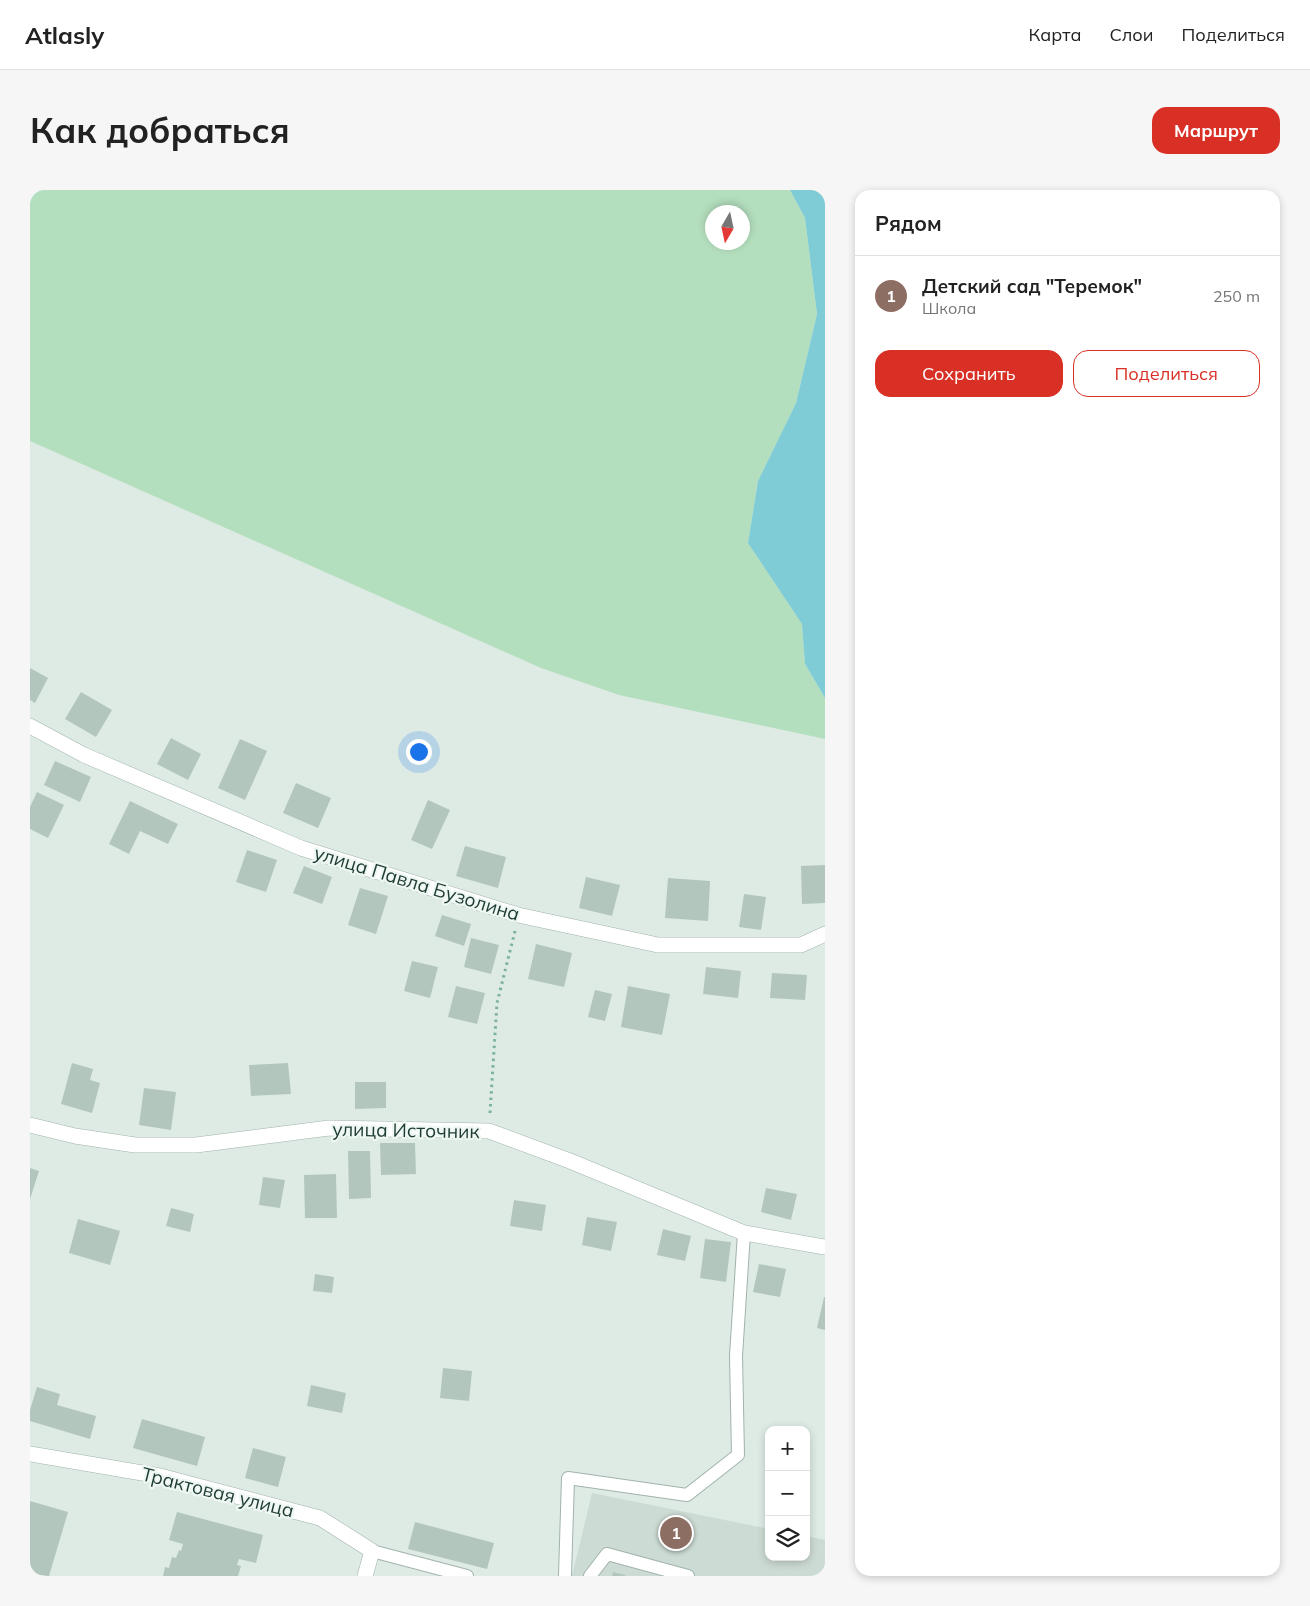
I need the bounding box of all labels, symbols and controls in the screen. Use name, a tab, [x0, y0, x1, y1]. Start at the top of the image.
text: Atlasly	[25, 20, 104, 50]
text: Карта	[1029, 23, 1081, 46]
text: Слои	[1109, 23, 1154, 46]
text: Поделиться	[1182, 23, 1285, 46]
button: Маршрут	[1152, 107, 1280, 154]
text: Как добраться	[30, 108, 290, 152]
north arrow	[705, 205, 750, 250]
text: Рядом	[875, 210, 942, 236]
text: Детский сад "Теремок"	[922, 274, 1142, 298]
text: 1	[886, 286, 896, 306]
text: 250 m	[1213, 286, 1260, 306]
text: Школа	[922, 298, 976, 318]
button: Сохранить	[875, 350, 1063, 397]
button: Поделиться	[1073, 350, 1260, 397]
your location	[406, 739, 432, 765]
street label: улица Павла Бузолина	[311, 840, 523, 926]
street label: улица Источник	[332, 1117, 481, 1143]
map controls	[765, 1426, 810, 1561]
button: +	[765, 1426, 810, 1471]
street label: Трактовая улица	[139, 1461, 297, 1523]
button: −	[765, 1471, 810, 1516]
pin: 1	[660, 1514, 692, 1552]
button: layers	[765, 1516, 810, 1561]

